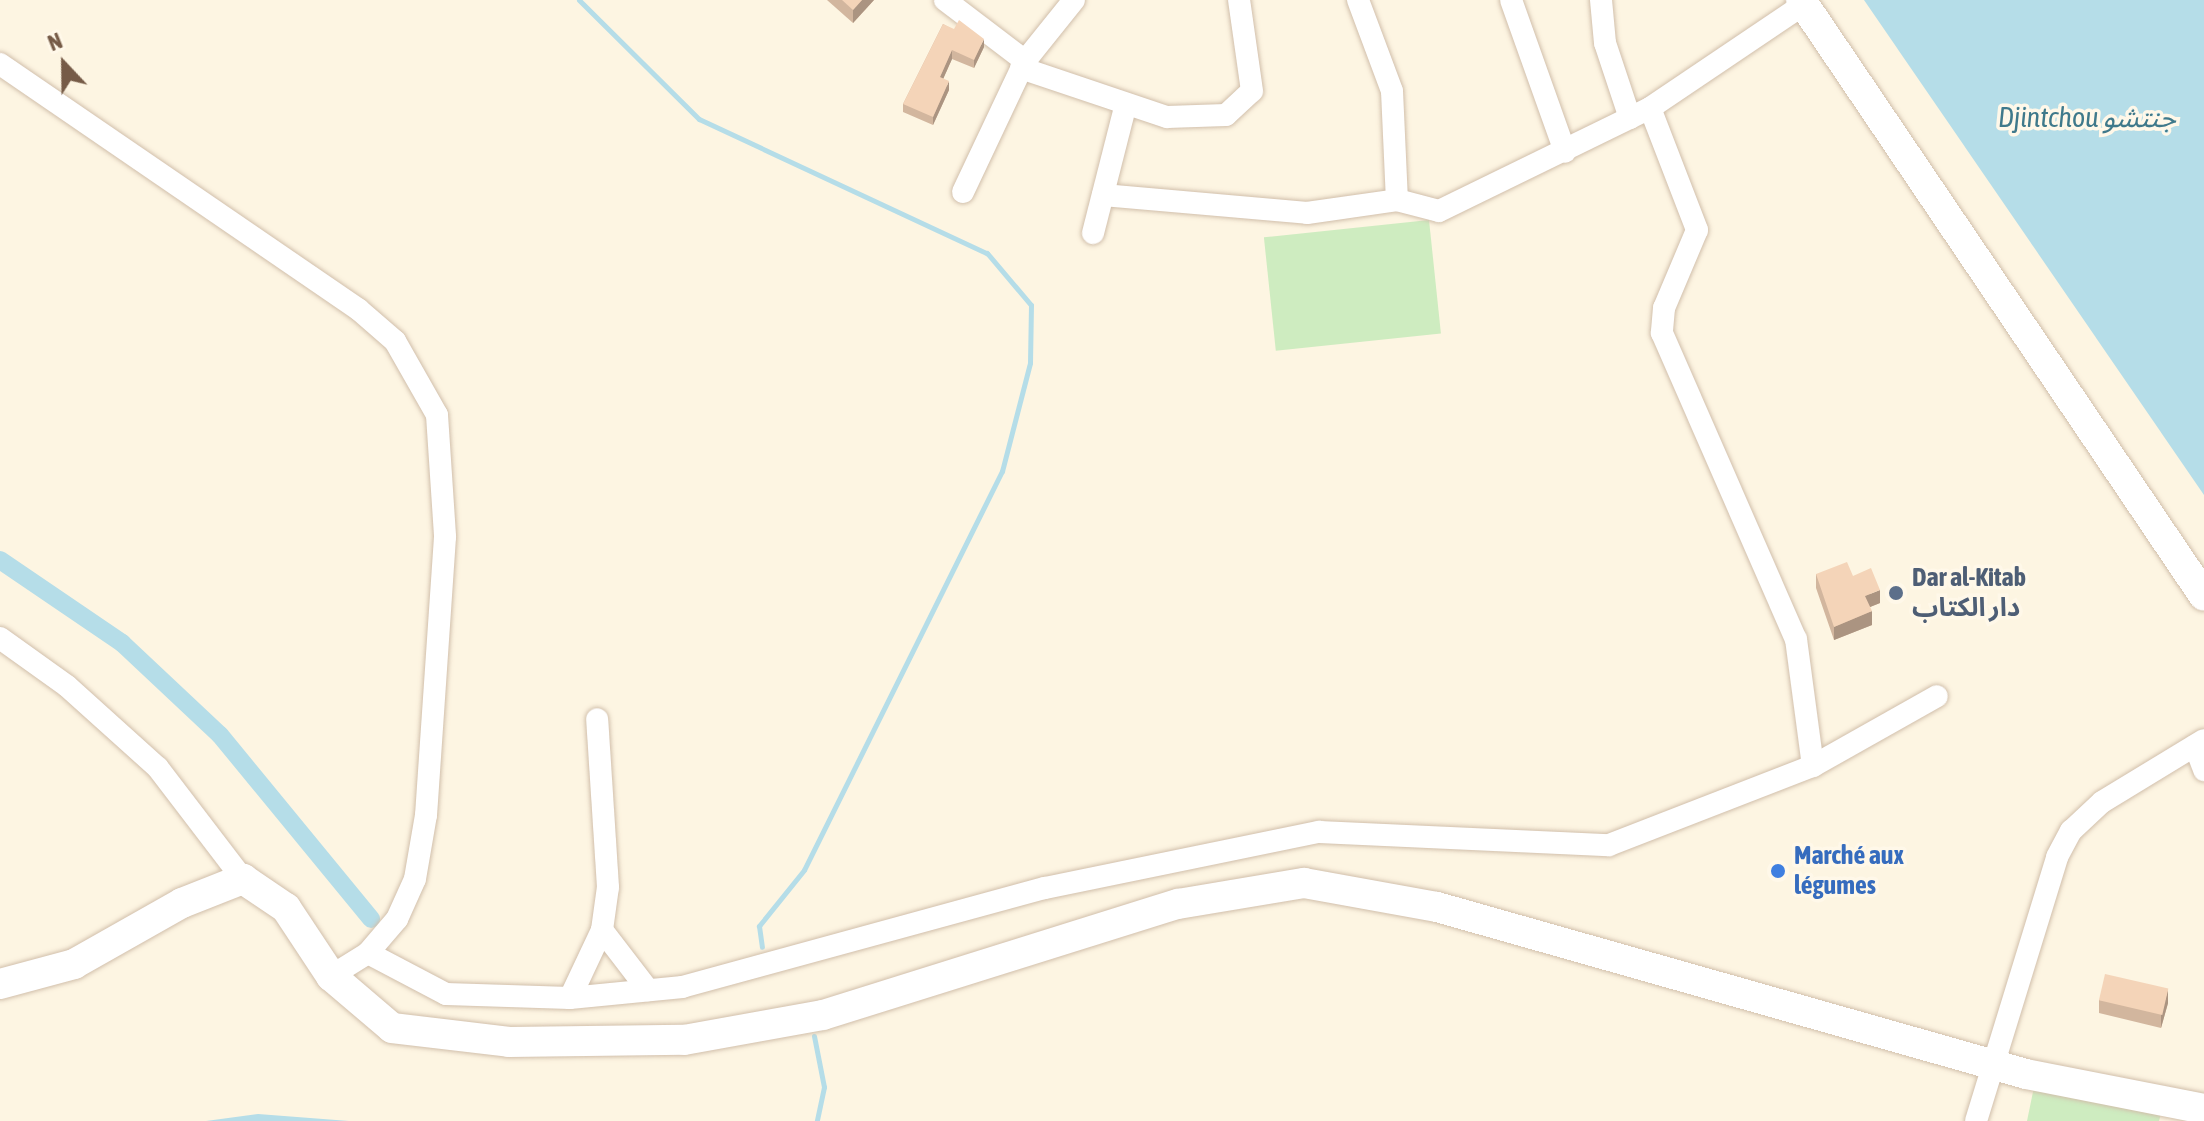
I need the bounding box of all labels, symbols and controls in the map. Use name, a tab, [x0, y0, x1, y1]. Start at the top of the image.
north arrow	[24, 24, 104, 104]
text: N	[44, 27, 66, 56]
water label: Djintchou جنتشو	[1998, 100, 2176, 134]
place label: Dar al-Kitab دار الكتاب	[1912, 562, 2026, 624]
marker: Dar al-Kitab دار الكتاب	[1887, 584, 1905, 602]
place label: Marché aux légumes	[1794, 840, 1904, 902]
marker: Marché aux légumes	[1769, 862, 1787, 880]

